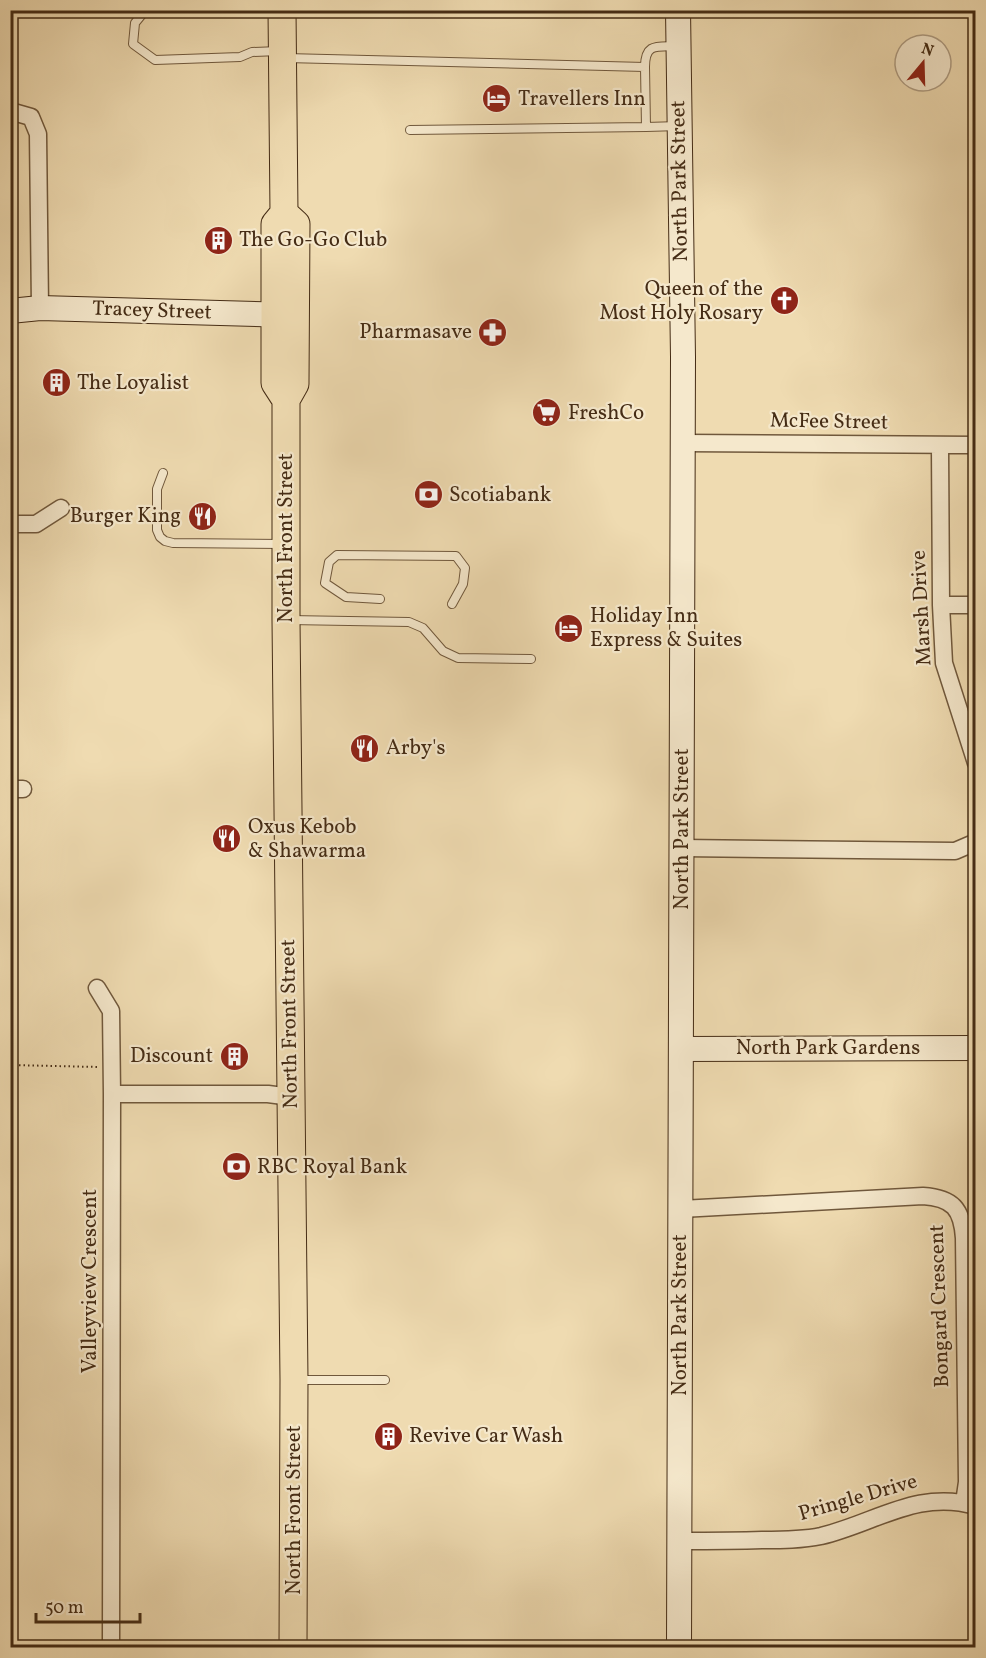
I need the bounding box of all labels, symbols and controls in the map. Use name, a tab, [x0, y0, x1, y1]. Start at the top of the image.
north arrow	[893, 33, 953, 93]
text: N	[918, 38, 937, 63]
hotel icon: Travellers Inn	[481, 83, 513, 115]
place label: Travellers Inn	[518, 85, 646, 114]
street label: North Park Street	[664, 100, 696, 262]
building icon: The Go-Go Club	[202, 224, 234, 256]
place label: The Go-Go Club	[239, 226, 387, 255]
place label: Queen of the Most Holy Rosary	[599, 275, 764, 328]
church icon: Queen of the Most Holy Rosary	[768, 285, 800, 317]
street label: Tracey Street	[92, 294, 212, 328]
pharmacy icon: Pharmasave	[477, 316, 509, 348]
place label: Pharmasave	[359, 318, 472, 347]
building icon: The Loyalist	[40, 367, 72, 399]
place label: The Loyalist	[77, 369, 189, 398]
supermarket icon: FreshCo	[531, 397, 563, 429]
place label: FreshCo	[568, 399, 644, 428]
street label: McFee Street	[770, 406, 888, 438]
street label: North Front Street	[272, 453, 301, 623]
bank icon: Scotiabank	[412, 479, 444, 511]
place label: Scotiabank	[449, 481, 552, 510]
restaurant icon: Burger King	[186, 500, 218, 532]
place label: Burger King	[70, 502, 181, 531]
street label: Marsh Drive	[904, 549, 940, 667]
place label: Holiday Inn Express & Suites	[590, 602, 742, 655]
hotel icon: Holiday Inn Express & Suites	[553, 612, 585, 644]
restaurant icon: Arby's	[349, 732, 381, 764]
place label: Arby's	[386, 734, 445, 763]
street label: North Park Street	[668, 748, 697, 910]
place label: Oxus Kebob & Shawarma	[248, 813, 366, 866]
restaurant icon: Oxus Kebob & Shawarma	[211, 823, 243, 855]
street label: North Front Street	[274, 939, 306, 1109]
street label: North Park Gardens	[736, 1034, 920, 1063]
building icon: Discount	[218, 1040, 250, 1072]
place label: Discount	[130, 1042, 213, 1071]
bank icon: RBC Royal Bank	[220, 1151, 252, 1183]
place label: RBC Royal Bank	[257, 1153, 408, 1182]
street label: Valleyview Crescent	[76, 1189, 105, 1373]
street label: Bongard Crescent	[923, 1224, 957, 1388]
street label: North Park Street	[666, 1234, 695, 1396]
building icon: Revive Car Wash	[372, 1420, 404, 1452]
place label: Revive Car Wash	[409, 1422, 563, 1451]
street label: North Front Street	[280, 1425, 309, 1595]
street label: Pringle Drive	[795, 1467, 921, 1529]
scale bar	[36, 1586, 140, 1624]
text: 50 m	[45, 1596, 84, 1621]

